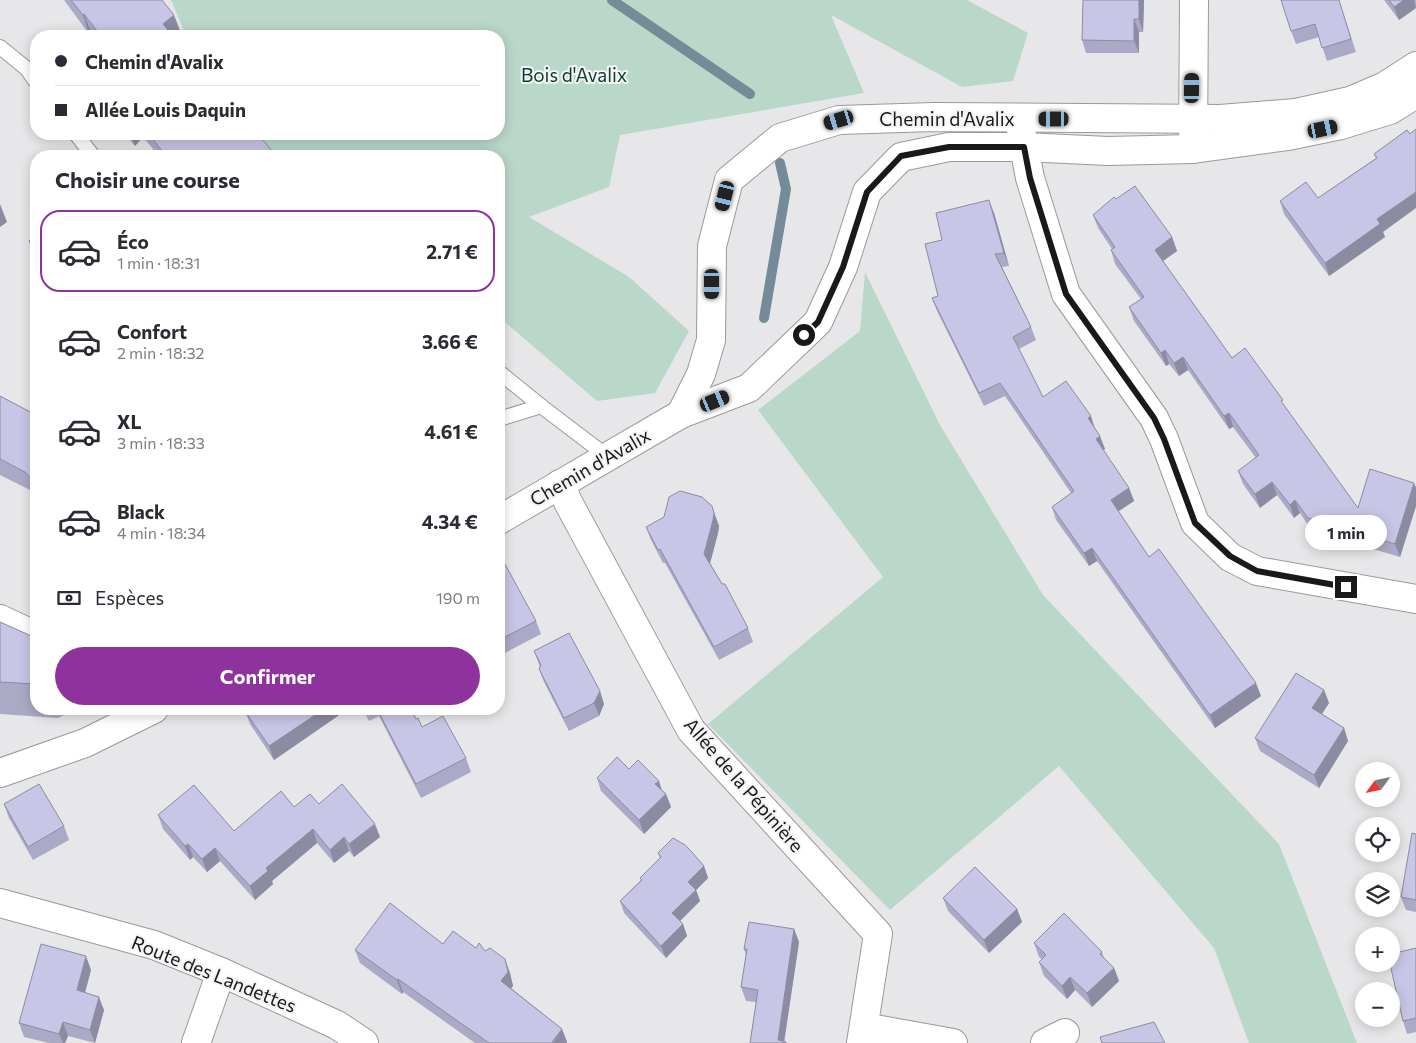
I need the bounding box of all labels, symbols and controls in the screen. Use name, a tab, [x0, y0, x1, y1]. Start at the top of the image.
text: Chemin d'Avalix	[85, 50, 224, 73]
park label: Bois d'Avalix	[521, 63, 627, 86]
car	[1184, 73, 1199, 103]
text: Allée Louis Daquin	[85, 98, 246, 121]
street label: Chemin d'Avalix	[879, 107, 1015, 130]
car	[822, 108, 855, 132]
car	[1039, 112, 1069, 127]
car	[1306, 119, 1339, 139]
text: Choisir une course	[55, 166, 240, 193]
car	[714, 180, 735, 212]
icon: car	[57, 229, 102, 274]
text: Éco	[117, 230, 149, 253]
text: 2.71 €	[426, 240, 478, 263]
text: 1 min · 18:31	[117, 253, 200, 272]
car	[704, 269, 719, 299]
icon: car	[57, 319, 102, 364]
text: Confort	[117, 320, 187, 343]
route start	[793, 324, 815, 346]
text: 3.66 €	[422, 330, 478, 353]
text: 2 min · 18:32	[117, 343, 204, 362]
car	[698, 388, 731, 414]
icon: car	[57, 409, 102, 454]
text: XL	[117, 410, 142, 433]
text: 4.61 €	[424, 420, 478, 443]
street label: Chemin d'Avalix	[525, 423, 654, 510]
text: 3 min · 18:33	[117, 433, 205, 452]
icon: car	[57, 499, 102, 544]
text: Black	[117, 500, 165, 523]
text: 4.34 €	[422, 510, 478, 533]
callout: 1 min	[1305, 514, 1387, 550]
text: 4 min · 18:34	[117, 523, 206, 542]
text: 1 min	[1327, 523, 1365, 542]
route end	[1335, 576, 1357, 598]
icon: cash	[55, 584, 83, 612]
text: Espèces	[95, 586, 164, 609]
text: 190 m	[436, 588, 480, 607]
button: Confirmer	[55, 647, 480, 705]
street label: Allée de la Pépinière	[680, 713, 809, 856]
north arrow	[1355, 762, 1400, 808]
map controls	[1355, 762, 1400, 1027]
button: locate	[1355, 817, 1400, 862]
button: layers	[1355, 872, 1400, 917]
button: +	[1355, 927, 1400, 972]
street label: Route des Landettes	[129, 930, 300, 1017]
button: −	[1355, 982, 1400, 1027]

